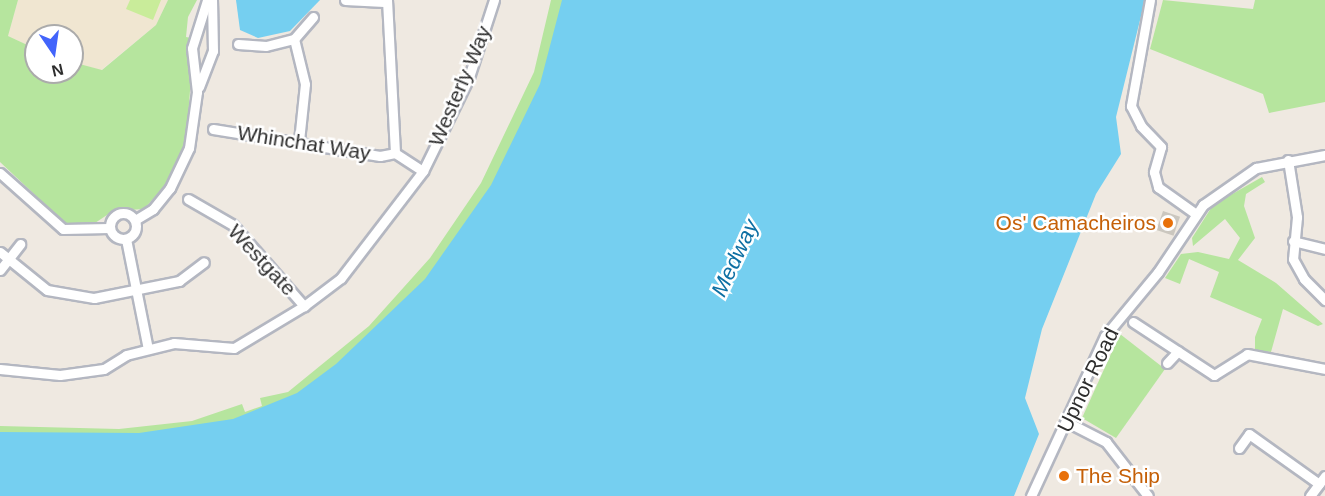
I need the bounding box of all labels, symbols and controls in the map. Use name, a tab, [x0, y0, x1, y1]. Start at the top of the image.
street label: Westerly Way	[423, 22, 497, 150]
north arrow	[24, 24, 84, 84]
text: N	[50, 60, 65, 80]
street label: Whinchat Way	[236, 120, 372, 166]
place label: Os' Camacheiros	[996, 210, 1156, 236]
water label: Medway	[706, 215, 764, 301]
marker: Os' Camacheiros	[1161, 216, 1175, 230]
street label: Westgate	[223, 219, 301, 301]
street label: Upnor Road	[1052, 324, 1124, 436]
place label: The Ship	[1076, 463, 1160, 489]
marker: The Ship	[1057, 469, 1071, 483]

